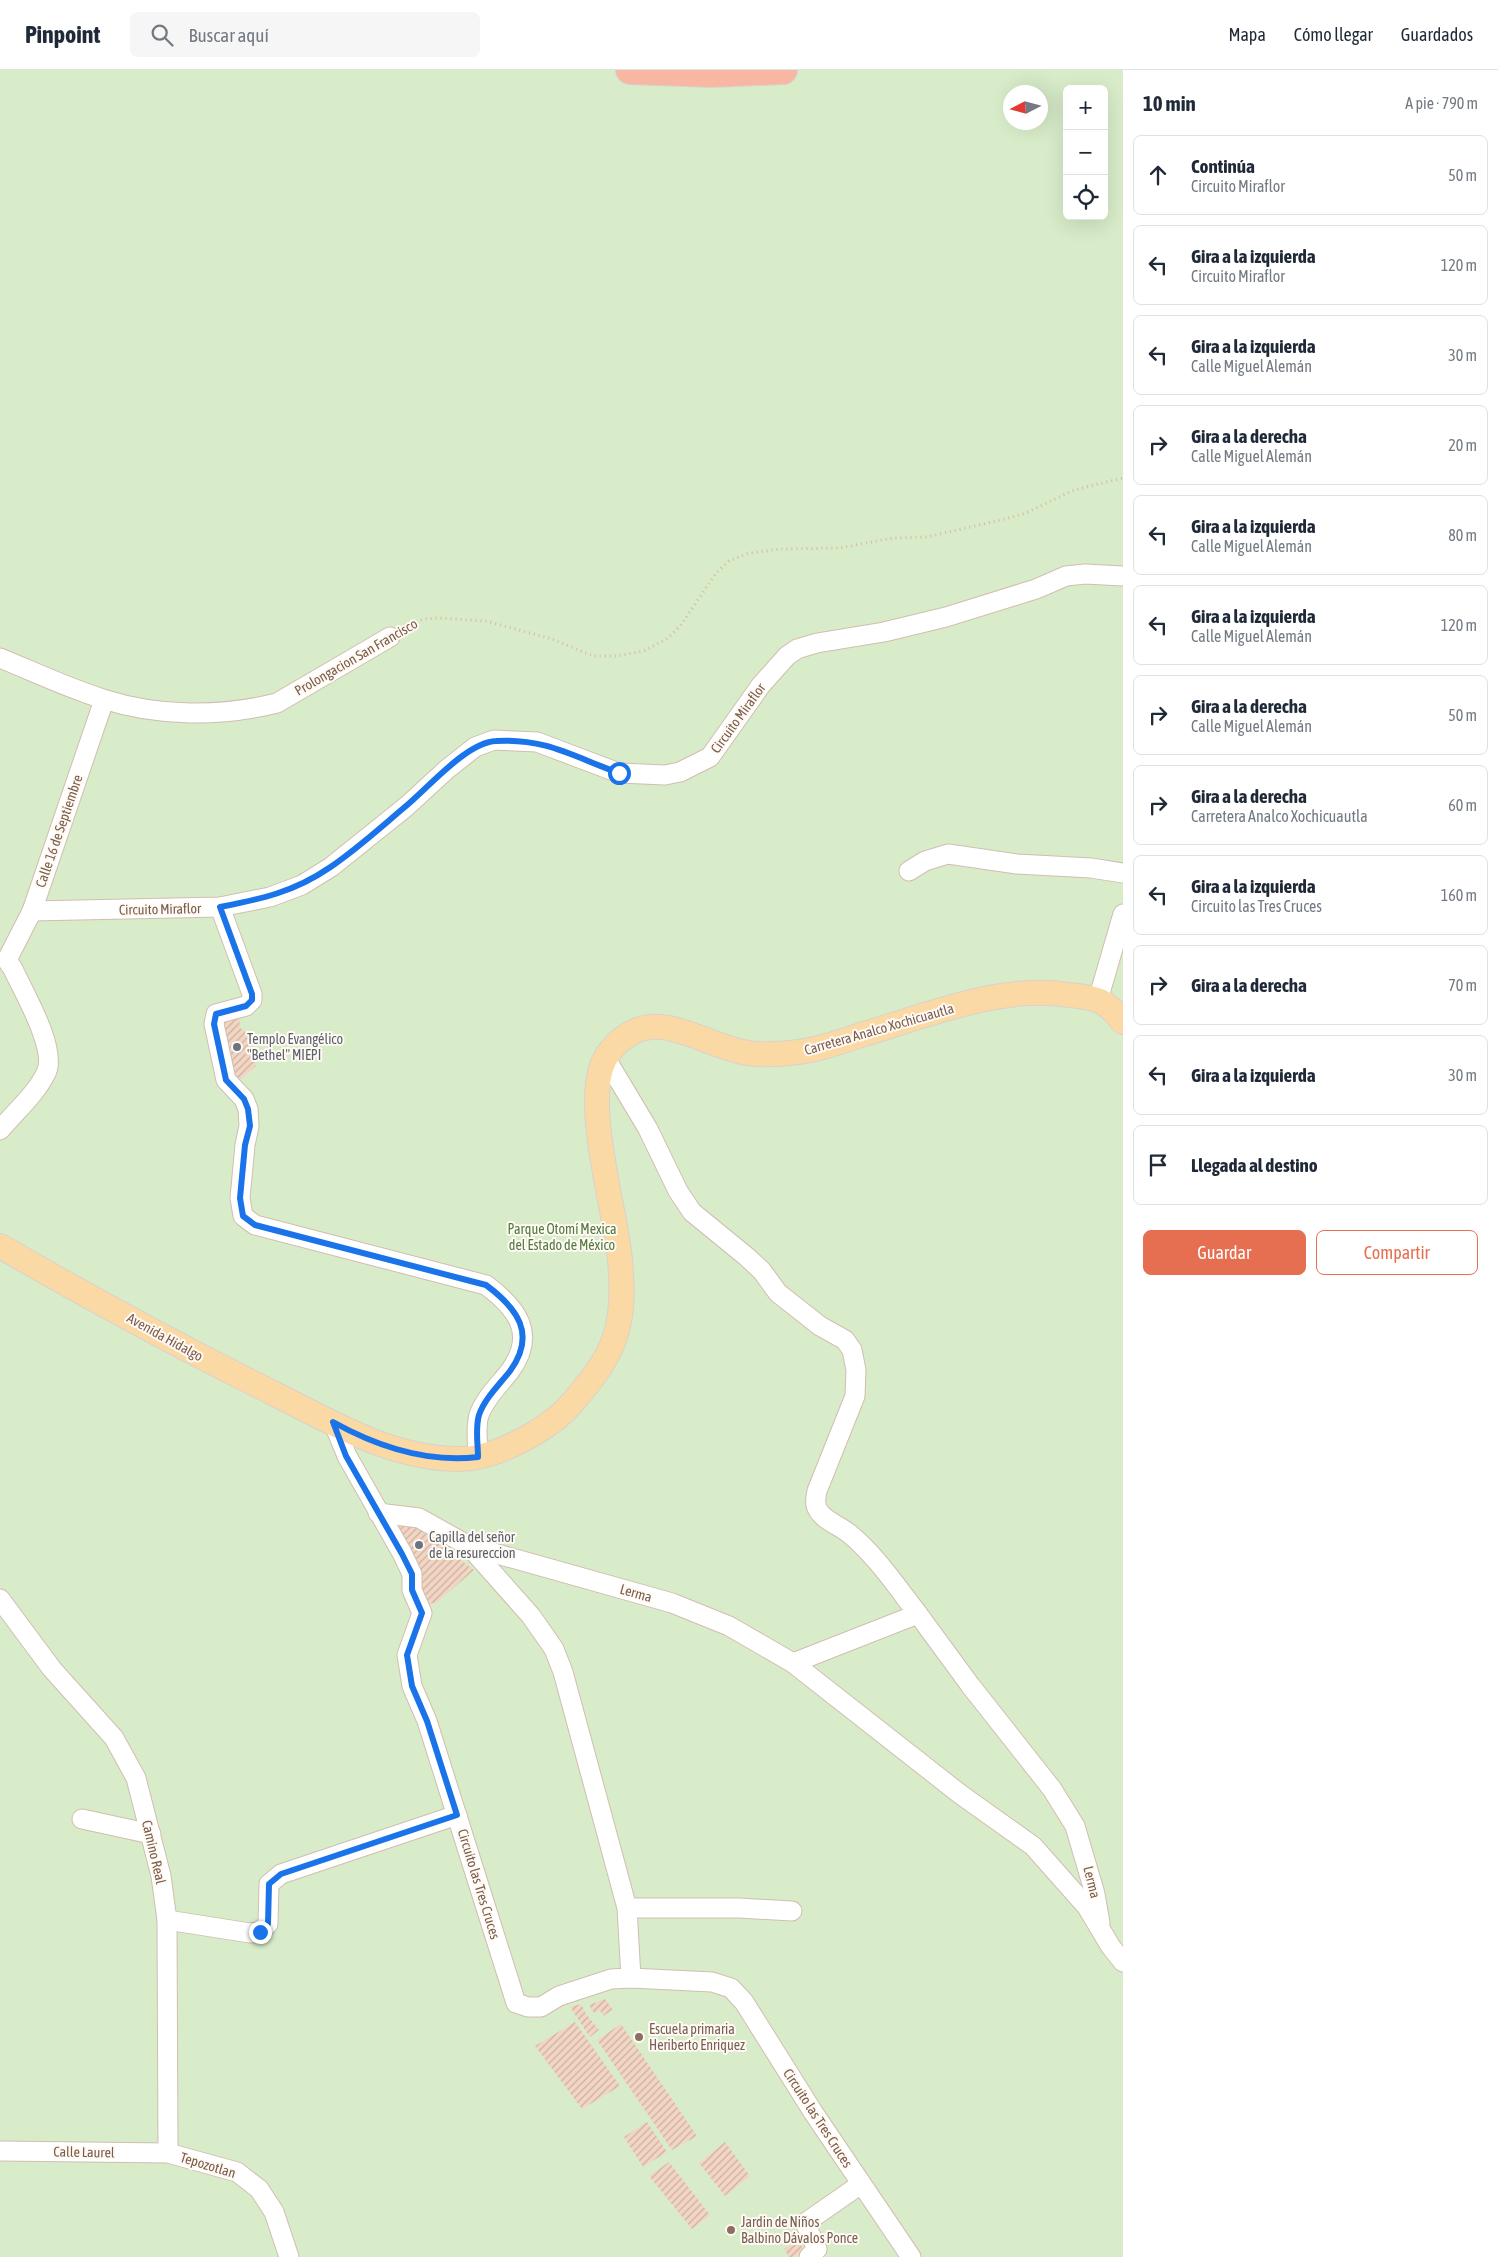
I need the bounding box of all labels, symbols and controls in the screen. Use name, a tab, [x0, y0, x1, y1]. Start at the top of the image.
search box	[130, 12, 480, 57]
text: Pinpoint	[25, 21, 100, 48]
icon: search	[148, 21, 176, 49]
text: Buscar aquí	[188, 24, 269, 46]
text: Mapa	[1228, 24, 1266, 45]
text: Cómo llegar	[1294, 24, 1373, 45]
text: Guardados	[1401, 24, 1473, 45]
north arrow	[1003, 85, 1048, 130]
map controls	[1063, 85, 1108, 220]
button: +	[1063, 85, 1108, 130]
text: 10 min	[1143, 91, 1196, 115]
text: A pie · 790 m	[1405, 94, 1478, 112]
button: −	[1063, 130, 1108, 175]
text: Continúa	[1191, 155, 1255, 177]
icon: ahead	[1144, 161, 1172, 189]
text: 50 m	[1448, 166, 1477, 184]
button: locate	[1063, 175, 1108, 220]
text: Circuito Miraflor	[1191, 177, 1285, 195]
text: Gira a la izquierda	[1191, 245, 1316, 267]
icon: left	[1144, 251, 1172, 279]
text: 120 m	[1441, 256, 1477, 274]
text: Circuito Miraflor	[1191, 267, 1285, 285]
text: Gira a la izquierda	[1191, 335, 1316, 357]
icon: left	[1144, 341, 1172, 369]
text: 30 m	[1448, 346, 1477, 364]
text: Calle Miguel Alemán	[1191, 357, 1312, 375]
text: Gira a la derecha	[1191, 425, 1307, 447]
icon: right	[1144, 431, 1172, 459]
text: 20 m	[1448, 436, 1477, 454]
text: Calle Miguel Alemán	[1191, 447, 1312, 465]
text: Gira a la izquierda	[1191, 515, 1316, 537]
icon: left	[1144, 521, 1172, 549]
text: 80 m	[1448, 526, 1477, 544]
text: Calle Miguel Alemán	[1191, 537, 1312, 555]
text: Gira a la izquierda	[1191, 605, 1316, 627]
icon: left	[1144, 611, 1172, 639]
street label: Prolongacion San Francisco	[292, 615, 420, 699]
text: 120 m	[1441, 616, 1477, 634]
text: Calle Miguel Alemán	[1191, 627, 1312, 645]
street label: Circuito Miraflor	[707, 679, 769, 756]
text: Gira a la derecha	[1191, 695, 1307, 717]
icon: right	[1144, 701, 1172, 729]
text: 50 m	[1448, 706, 1477, 724]
text: Calle Miguel Alemán	[1191, 717, 1312, 735]
route start	[608, 762, 631, 785]
street label: Calle 16 de Septiembre	[32, 773, 86, 889]
text: Gira a la derecha	[1191, 785, 1307, 807]
icon: right	[1144, 791, 1172, 819]
text: 60 m	[1448, 796, 1477, 814]
text: Carretera Analco Xochicuautla	[1191, 807, 1368, 825]
text: Gira a la izquierda	[1191, 875, 1316, 897]
icon: left	[1144, 881, 1172, 909]
text: 160 m	[1441, 886, 1477, 904]
text: Circuito las Tres Cruces	[1191, 897, 1322, 915]
street label: Circuito Miraflor	[119, 900, 202, 918]
icon: right	[1144, 971, 1172, 999]
text: Gira a la derecha	[1191, 974, 1307, 996]
text: 70 m	[1448, 976, 1477, 994]
street label: Carretera Analco Xochicuautla	[802, 1000, 956, 1058]
place label: Templo Evangélico "Bethel" MIEPI	[247, 1031, 343, 1063]
marker: Templo Evangélico "Bethel" MIEPI	[231, 1041, 243, 1053]
icon: left	[1144, 1061, 1172, 1089]
text: Gira a la izquierda	[1191, 1064, 1316, 1086]
text: 30 m	[1448, 1066, 1477, 1084]
icon: arrive	[1144, 1151, 1172, 1179]
text: Llegada al destino	[1191, 1154, 1318, 1176]
park label: Parque Otomí Mexica del Estado de México	[508, 1221, 616, 1253]
button: Guardar	[1143, 1230, 1306, 1275]
button: Compartir	[1316, 1230, 1478, 1275]
street label: Avenida Hidalgo	[124, 1310, 206, 1364]
place label: Capilla del señor de la resureccion	[429, 1529, 516, 1561]
marker: Capilla del señor de la resureccion	[413, 1539, 425, 1551]
street label: Lerma	[618, 1581, 654, 1605]
street label: Camino Real	[139, 1819, 169, 1886]
street label: Circuito las Tres Cruces	[455, 1827, 503, 1941]
street label: Lerma	[1080, 1864, 1104, 1900]
route end	[249, 1921, 272, 1944]
place label: Escuela primaria Heriberto Enriquez	[649, 2021, 745, 2053]
marker: Escuela primaria Heriberto Enriquez	[633, 2031, 645, 2043]
street label: Circuito las Tres Cruces	[780, 2066, 856, 2170]
street label: Calle Laurel	[53, 2143, 115, 2161]
street label: Tepozotlan	[178, 2149, 238, 2181]
place label: Jardin de Niños Balbino Dávalos Ponce	[741, 2214, 858, 2246]
marker: Jardin de Niños Balbino Dávalos Ponce	[725, 2224, 737, 2236]

